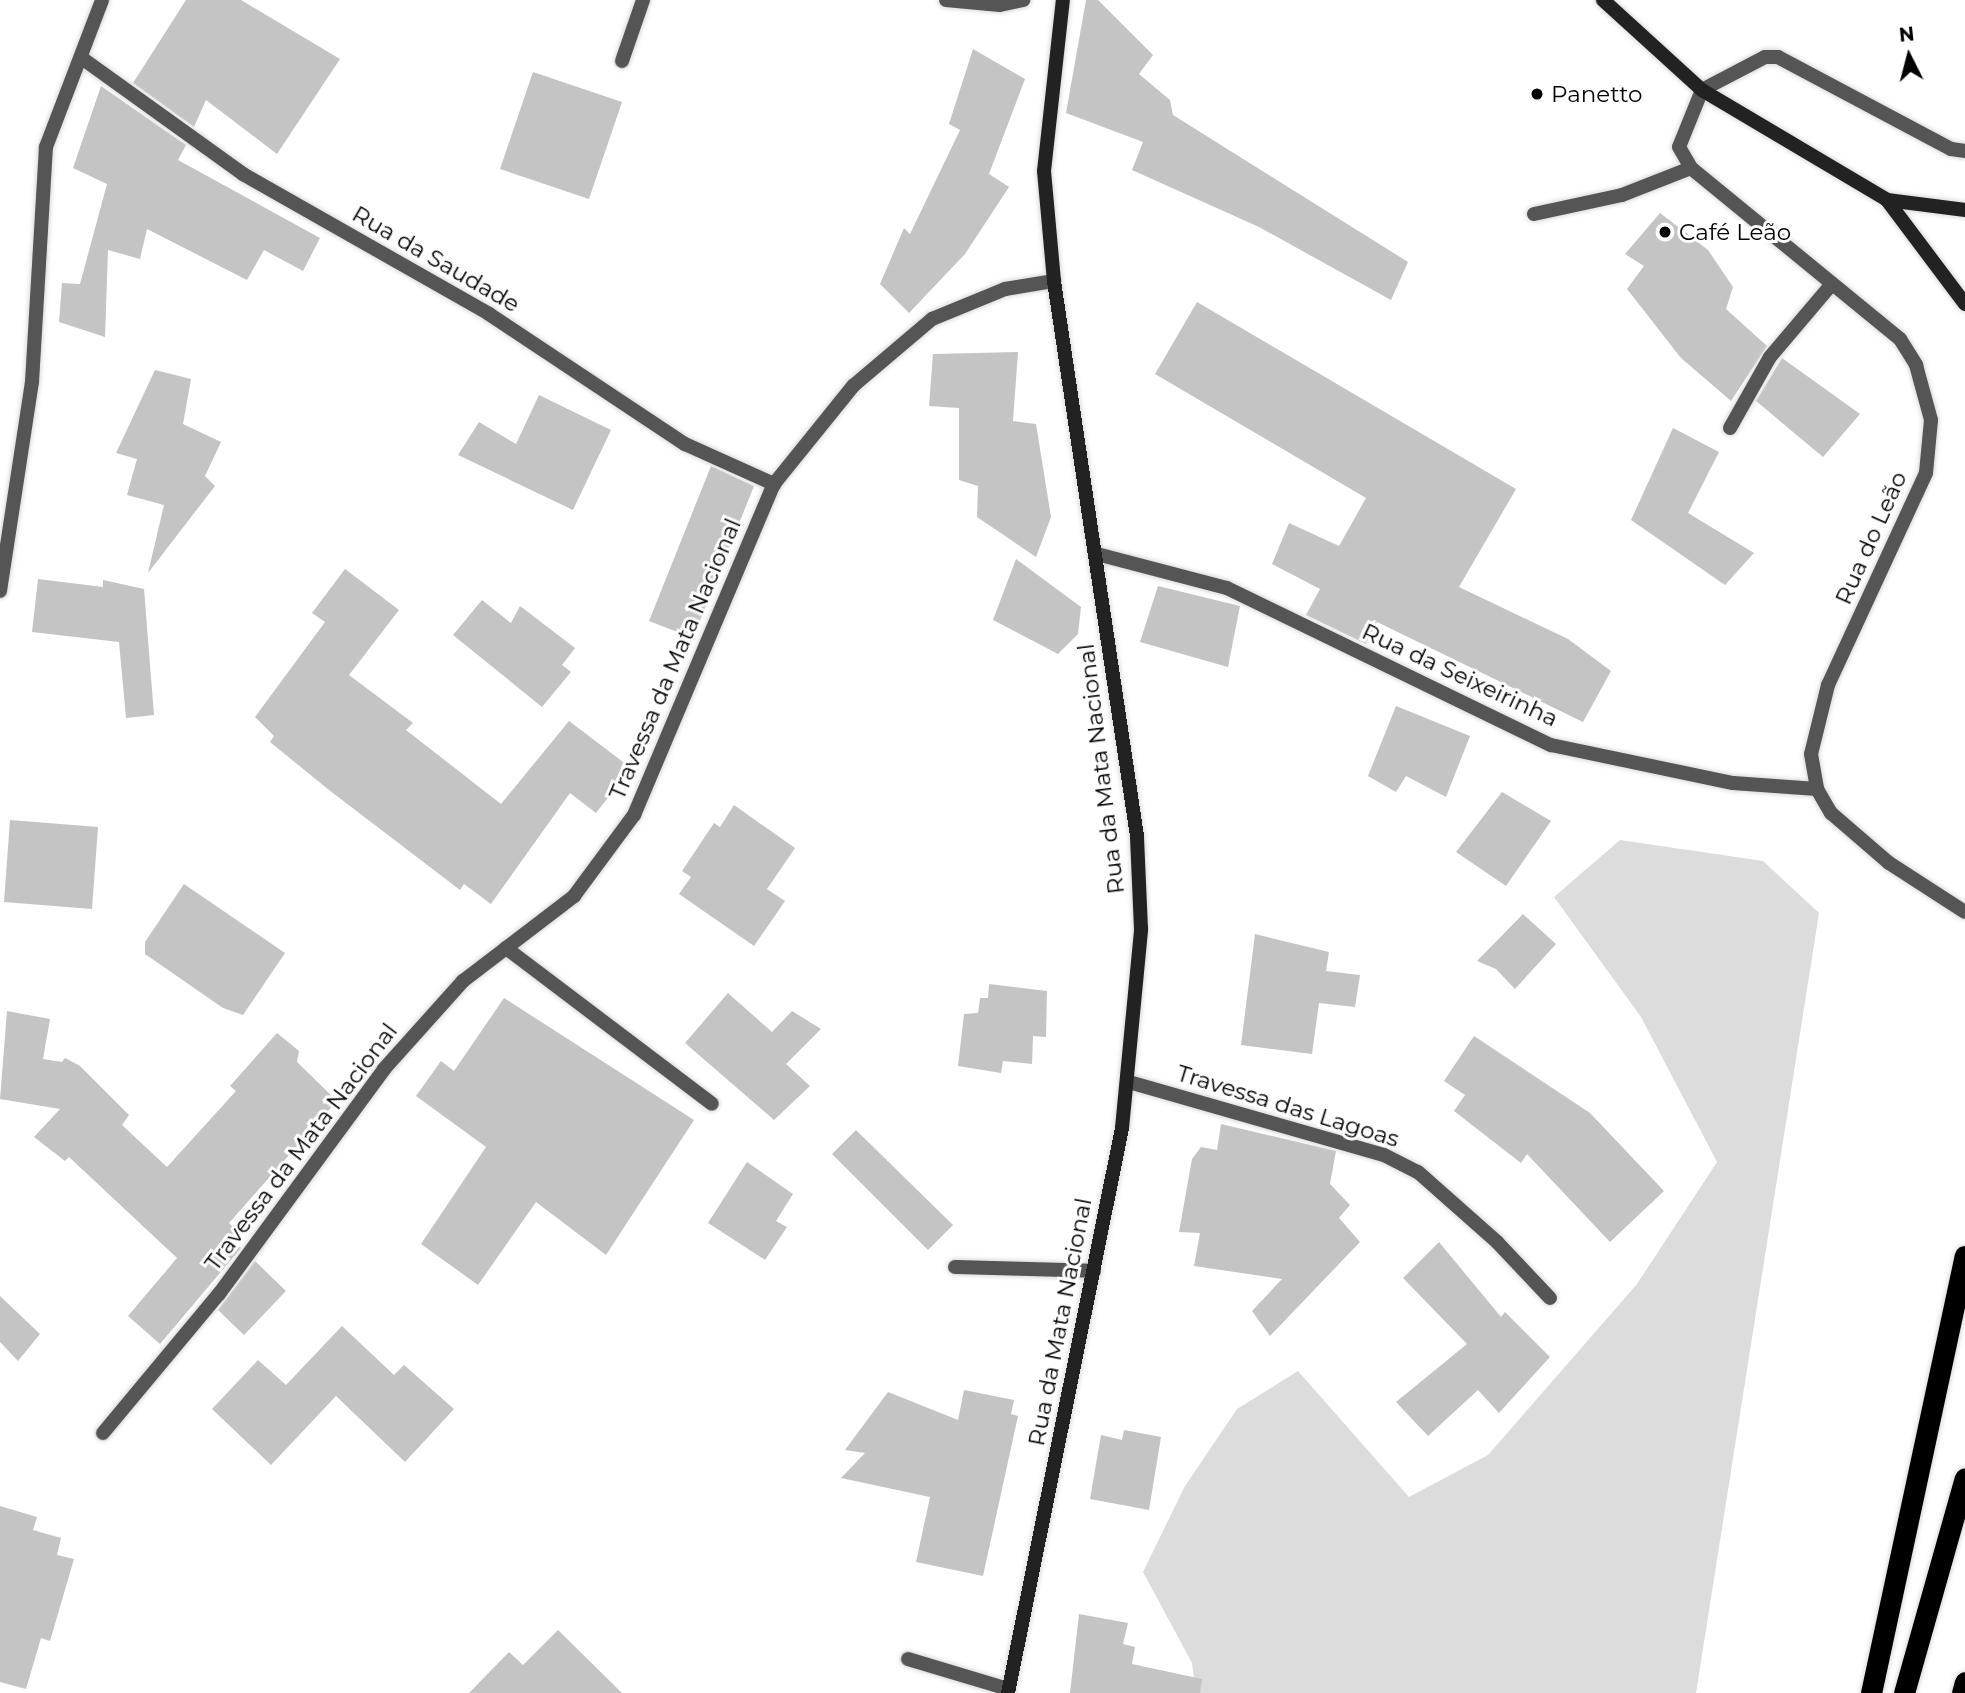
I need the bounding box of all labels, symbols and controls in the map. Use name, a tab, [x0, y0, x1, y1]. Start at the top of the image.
north arrow	[1874, 21, 1944, 91]
text: N	[1898, 22, 1916, 47]
place label: Panetto	[1551, 80, 1643, 108]
marker: Panetto	[1529, 86, 1545, 102]
street label: Rua da Saudade	[347, 200, 525, 318]
place label: Café Leão	[1679, 218, 1791, 246]
marker: Café Leão	[1657, 224, 1673, 240]
street label: Rua do Leão	[1829, 467, 1913, 609]
street label: Travessa da Mata Nacional	[603, 514, 747, 804]
street label: Rua da Seixeirinha	[1358, 617, 1562, 733]
street label: Rua da Mata Nacional	[1072, 642, 1130, 896]
street label: Travessa da Mata Nacional	[199, 1018, 403, 1276]
street label: Travessa das Lagoas	[1174, 1059, 1402, 1153]
street label: Rua da Mata Nacional	[1022, 1196, 1098, 1448]

